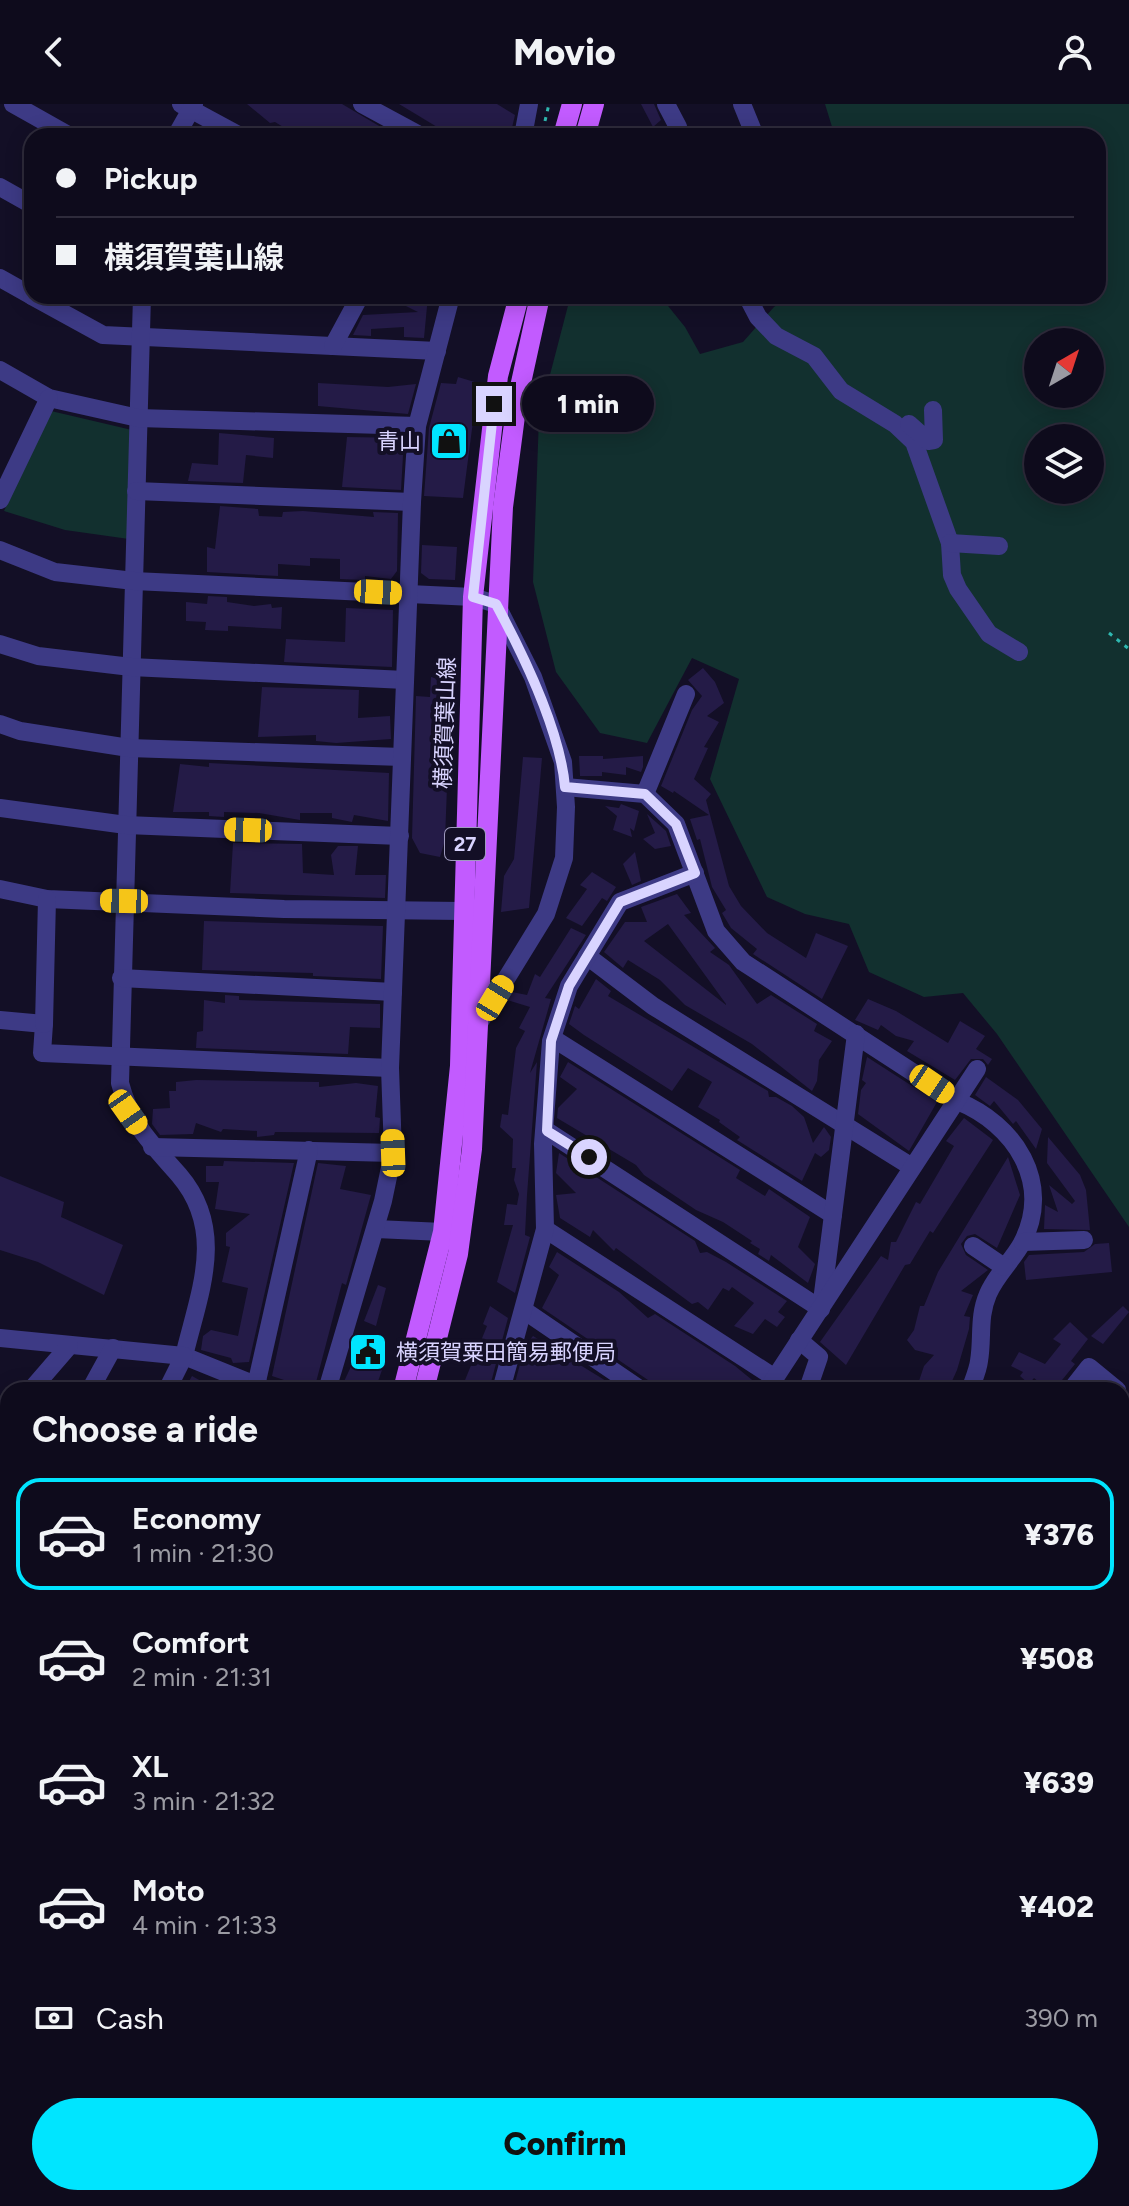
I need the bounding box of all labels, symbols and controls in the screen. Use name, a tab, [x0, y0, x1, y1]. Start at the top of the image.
icon: back	[32, 30, 76, 74]
icon: person	[1053, 30, 1097, 74]
text: Movio	[513, 31, 616, 74]
text: Pickup	[104, 160, 198, 197]
text: 横須賀葉山線	[104, 239, 284, 276]
north arrow	[1024, 328, 1104, 408]
map controls	[1024, 328, 1104, 504]
callout: 1 min	[522, 376, 654, 432]
route end	[476, 386, 512, 422]
text: 1 min	[557, 388, 619, 420]
shop icon: 青山	[428, 420, 470, 462]
button: layers	[1024, 424, 1104, 504]
place label: 青山	[377, 428, 421, 455]
car	[353, 579, 403, 605]
street label: 横須賀葉山線	[429, 657, 461, 789]
car	[224, 817, 272, 843]
road number: 27	[445, 828, 485, 860]
car	[100, 889, 148, 913]
car	[472, 971, 518, 1025]
car	[905, 1061, 959, 1107]
car	[104, 1085, 152, 1139]
car	[380, 1129, 406, 1177]
route start	[571, 1139, 607, 1175]
public building icon: 横須賀粟田簡易郵便局	[347, 1331, 389, 1373]
place label: 横須賀粟田簡易郵便局	[396, 1339, 616, 1366]
text: Choose a ride	[32, 1408, 258, 1451]
icon: car	[36, 1498, 108, 1570]
text: Economy	[132, 1500, 261, 1537]
text: ¥376	[1024, 1516, 1094, 1553]
text: 1 min · 21:30	[132, 1537, 274, 1569]
icon: car	[36, 1622, 108, 1694]
text: Comfort	[132, 1624, 250, 1661]
text: ¥508	[1020, 1640, 1094, 1677]
text: 2 min · 21:31	[132, 1661, 272, 1693]
icon: car	[36, 1746, 108, 1818]
text: XL	[132, 1748, 168, 1785]
text: ¥639	[1023, 1764, 1094, 1801]
text: 3 min · 21:32	[132, 1785, 275, 1817]
icon: car	[36, 1870, 108, 1942]
text: Moto	[132, 1872, 204, 1909]
text: ¥402	[1019, 1888, 1094, 1925]
text: 4 min · 21:33	[132, 1909, 277, 1941]
icon: cash	[32, 1996, 76, 2040]
text: Cash	[96, 2000, 164, 2037]
text: 390 m	[1024, 2002, 1098, 2034]
button: Confirm	[32, 2098, 1098, 2190]

